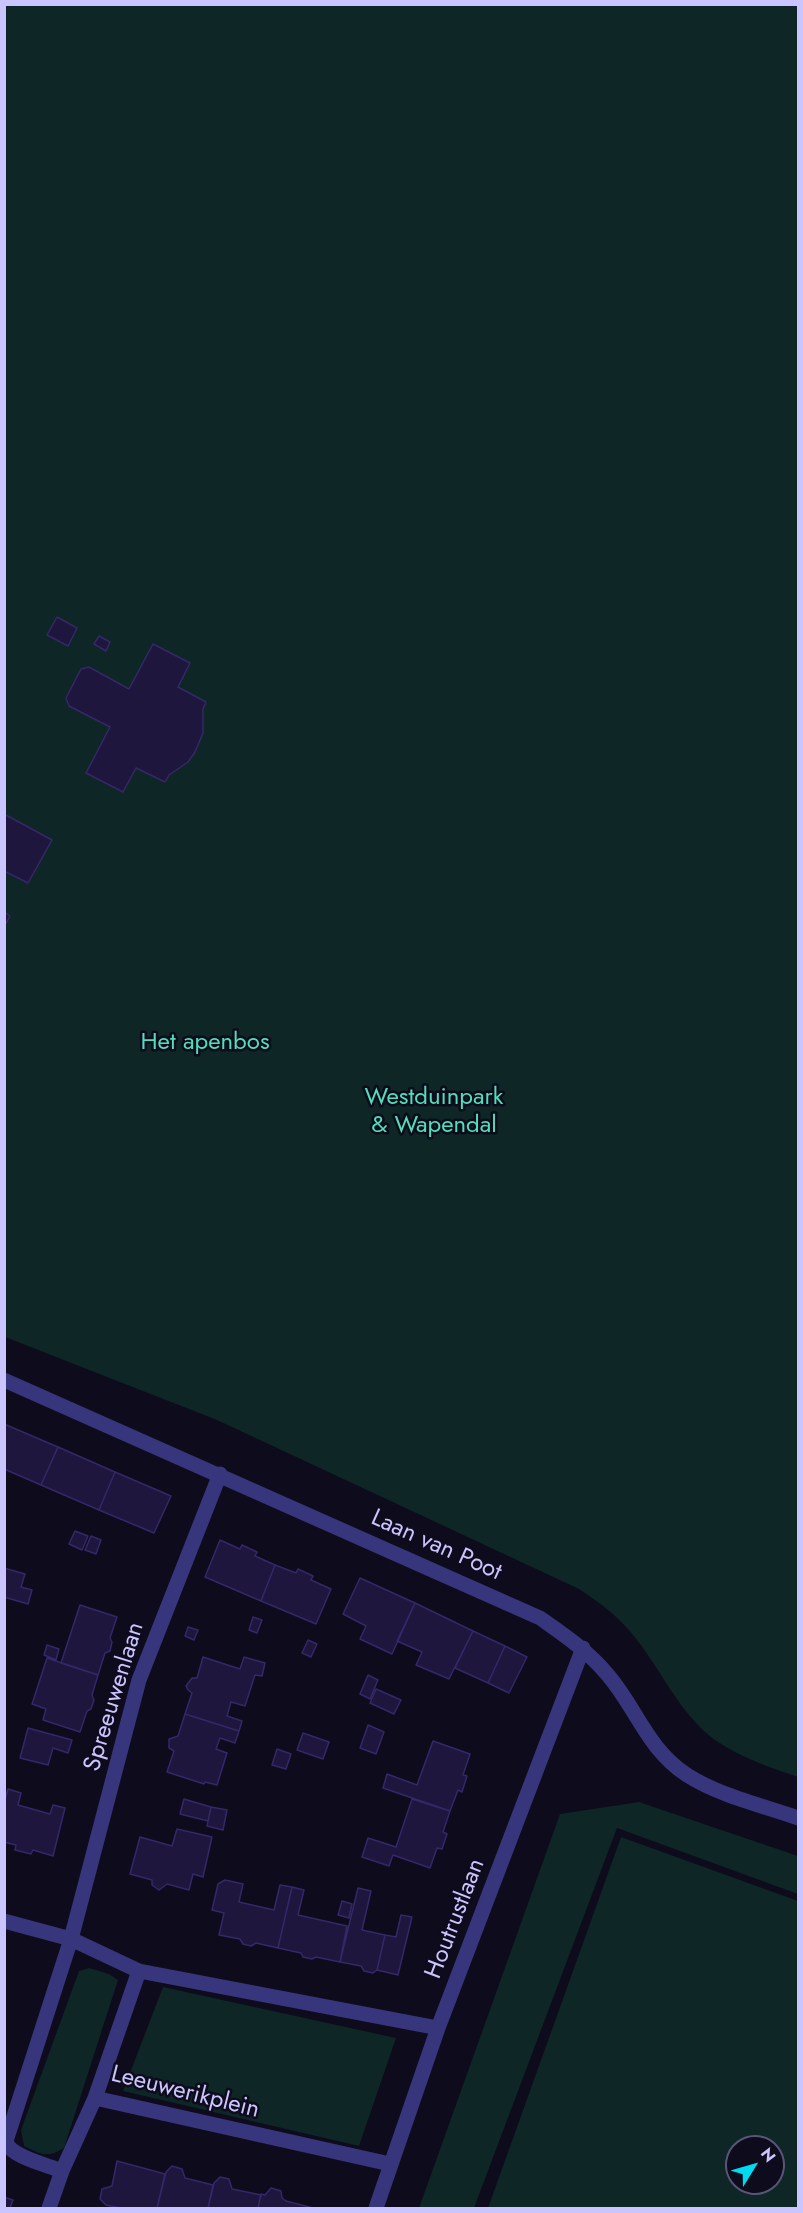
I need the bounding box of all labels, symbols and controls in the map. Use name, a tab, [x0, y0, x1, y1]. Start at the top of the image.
park label: Het apenbos	[140, 1029, 270, 1057]
park label: Westduinpark & Wapendal	[365, 1084, 503, 1140]
street label: Laan van Poot	[366, 1504, 506, 1588]
street label: Spreeuwenlaan	[79, 1619, 151, 1775]
street label: Houtrustlaan	[420, 1855, 492, 1983]
street label: Leeuwerikplein	[108, 2061, 262, 2125]
north arrow	[725, 2135, 785, 2195]
text: N	[755, 2143, 781, 2167]

